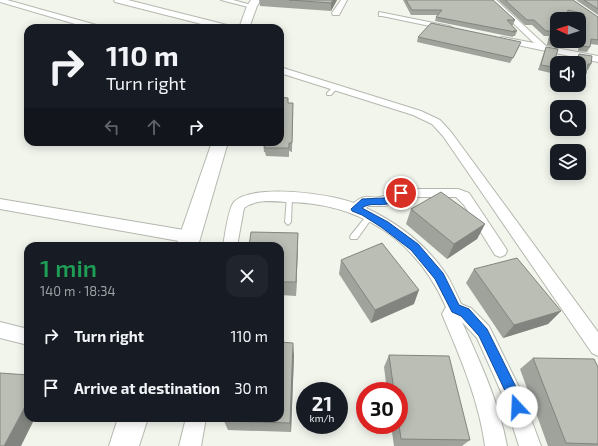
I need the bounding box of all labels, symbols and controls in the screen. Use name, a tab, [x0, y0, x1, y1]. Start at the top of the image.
north arrow	[550, 12, 586, 48]
map controls	[550, 12, 586, 180]
text: 110 m	[106, 38, 179, 72]
icon: right	[40, 40, 92, 92]
button: sound	[550, 56, 586, 92]
text: Turn right	[106, 72, 186, 94]
button: search	[550, 100, 586, 136]
icon: left	[101, 116, 123, 138]
icon: ahead	[143, 116, 165, 138]
icon: right	[185, 116, 207, 138]
button: layers	[550, 144, 586, 180]
pin	[384, 176, 418, 210]
icon: arrive	[390, 182, 412, 204]
text: 1 min	[40, 253, 97, 282]
button: close	[226, 255, 268, 297]
text: 140 m · 18:34	[40, 283, 116, 299]
icon: right	[40, 325, 62, 347]
text: Turn right	[74, 327, 144, 345]
text: 110 m	[231, 327, 268, 345]
icon: arrive	[40, 377, 62, 399]
text: Arrive at destination	[74, 379, 220, 397]
text: 30 m	[234, 379, 268, 397]
speed limit sign: 30	[356, 382, 408, 434]
position arrow	[496, 386, 538, 428]
text: 21	[312, 391, 332, 415]
text: km/h	[310, 412, 334, 424]

